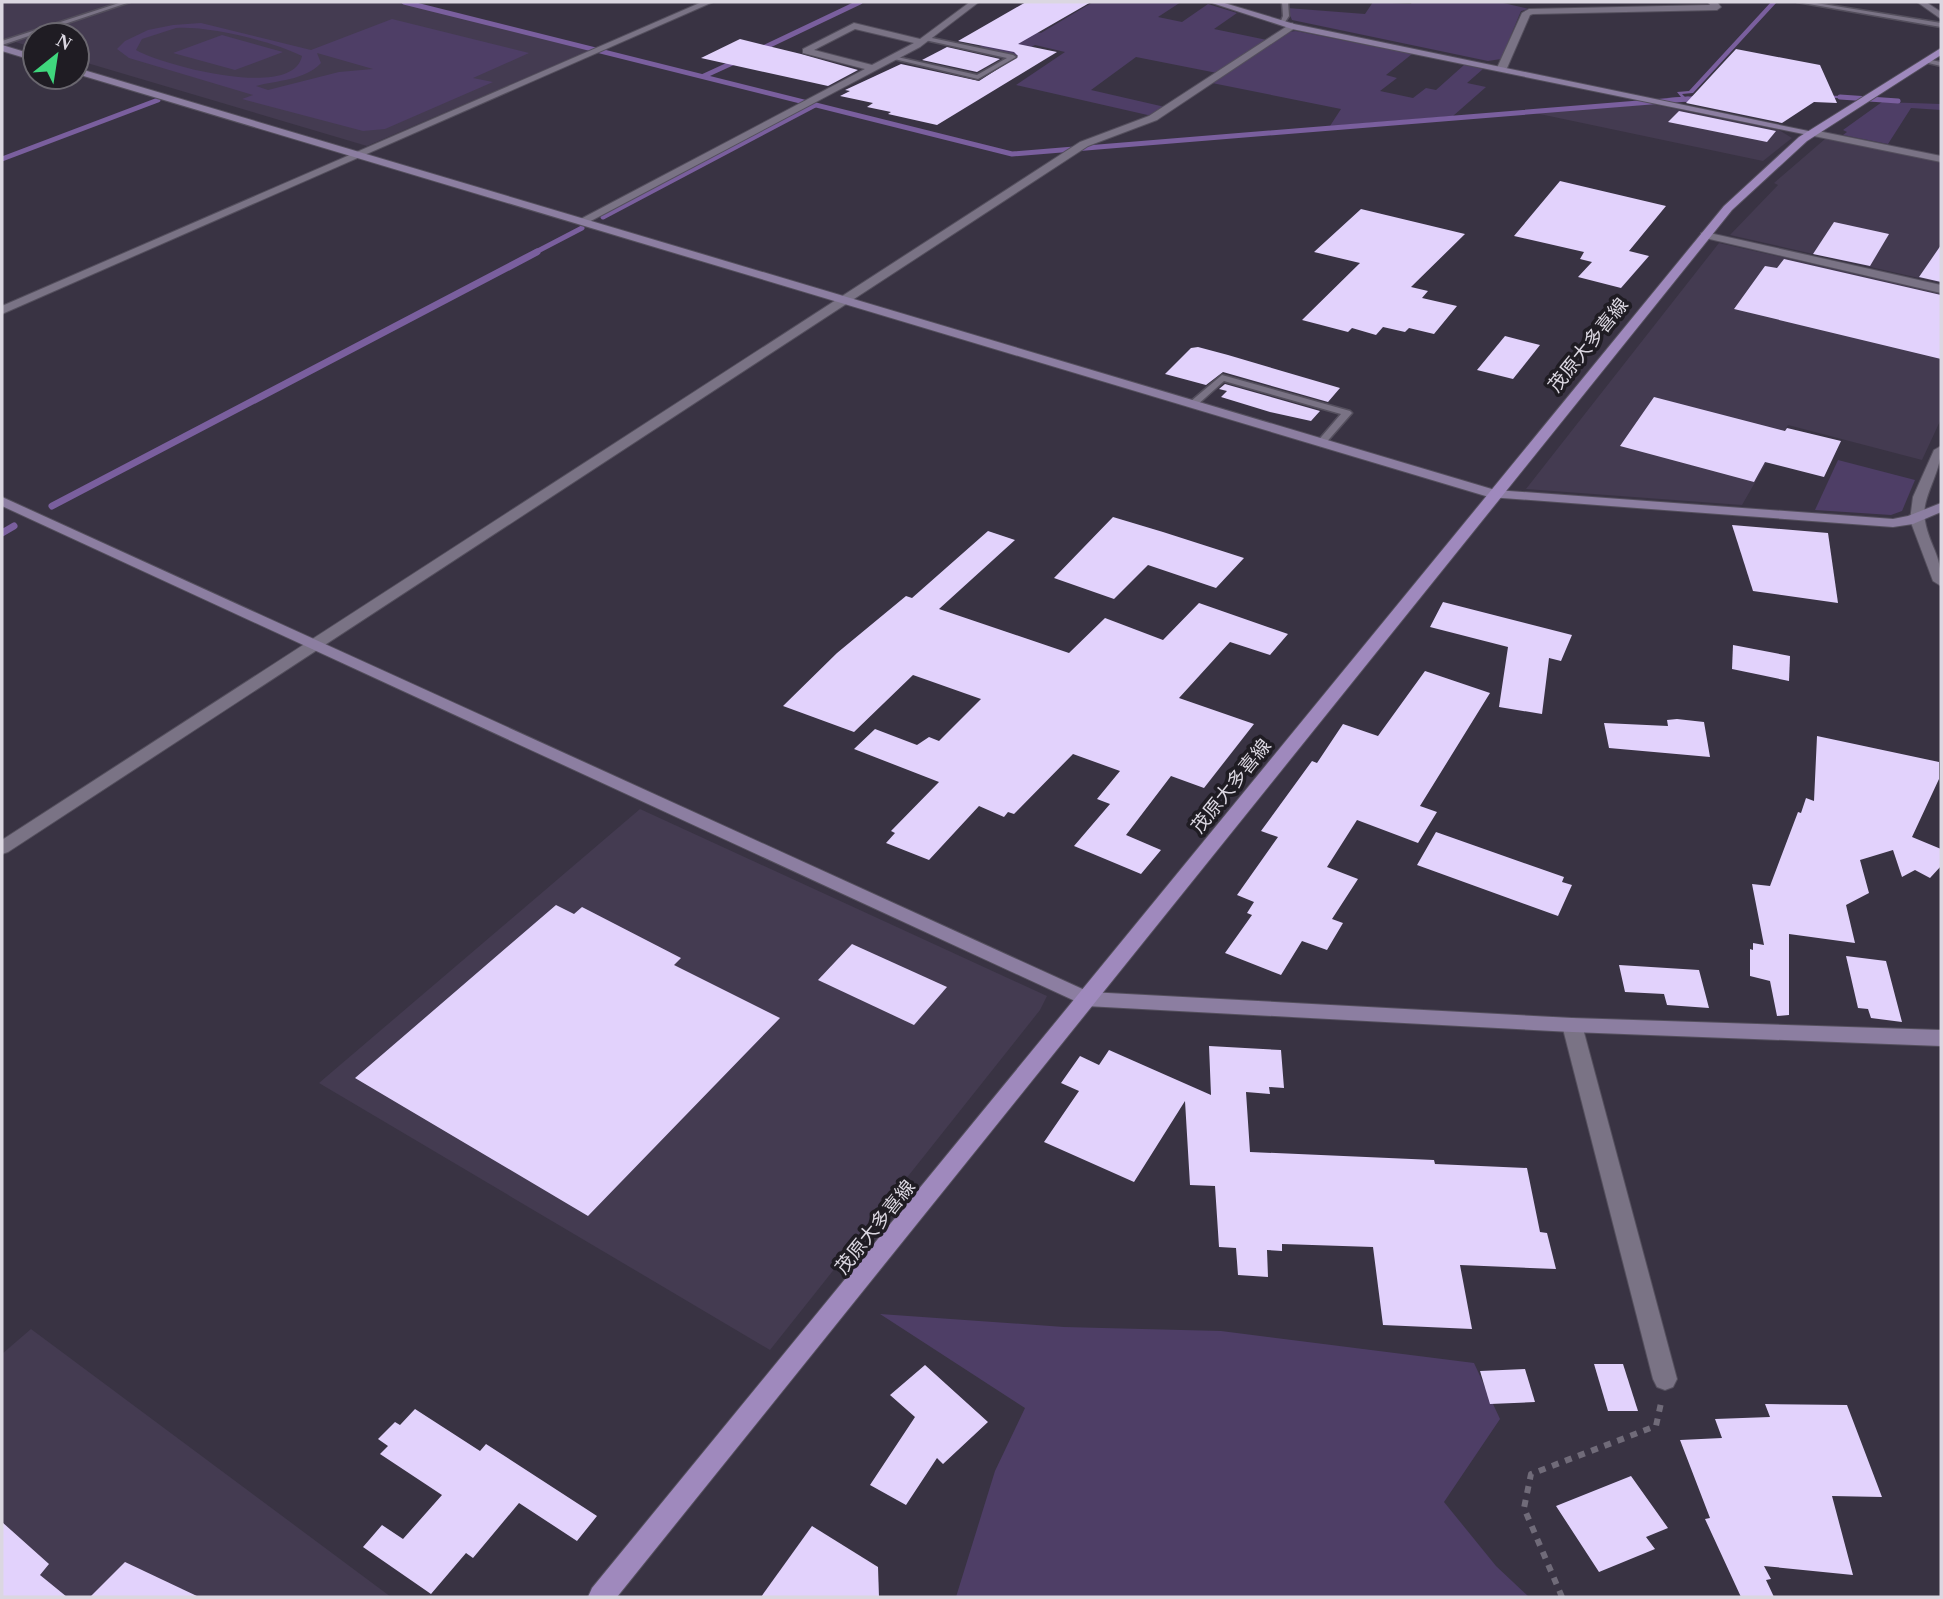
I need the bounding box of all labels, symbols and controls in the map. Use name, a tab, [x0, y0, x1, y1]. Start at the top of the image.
north arrow	[21, 21, 91, 91]
text: N	[53, 29, 76, 54]
street label: 茂原大多喜線	[1544, 294, 1632, 396]
street label: 茂原大多喜線	[1187, 735, 1275, 837]
street label: 茂原大多喜線	[831, 1176, 919, 1278]

